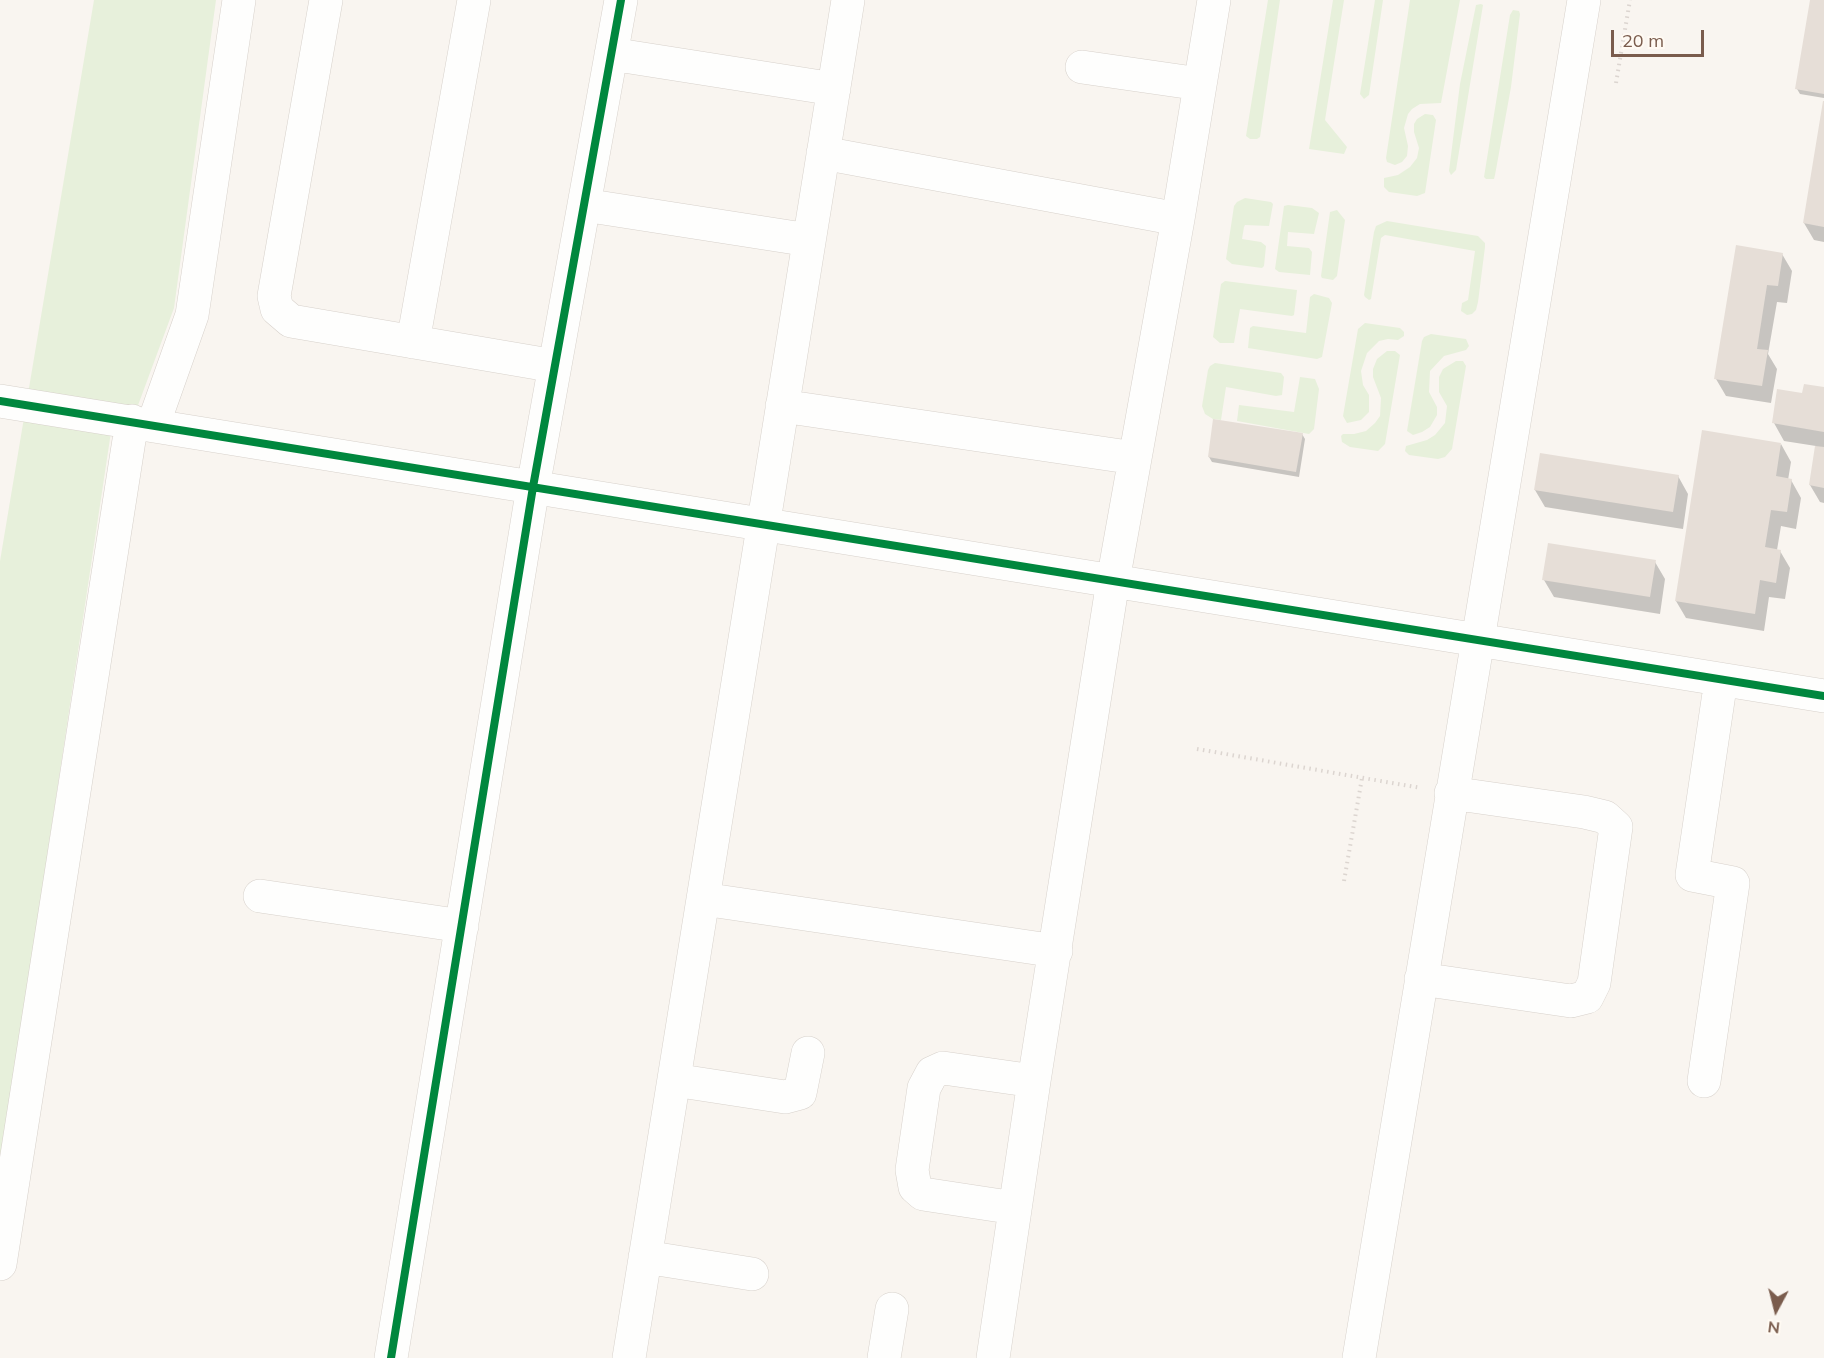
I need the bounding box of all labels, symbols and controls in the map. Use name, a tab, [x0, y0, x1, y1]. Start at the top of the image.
scale bar	[1614, 18, 1707, 56]
text: 20 m	[1622, 29, 1664, 52]
north arrow	[1746, 1280, 1806, 1340]
text: N	[1767, 1317, 1781, 1339]

